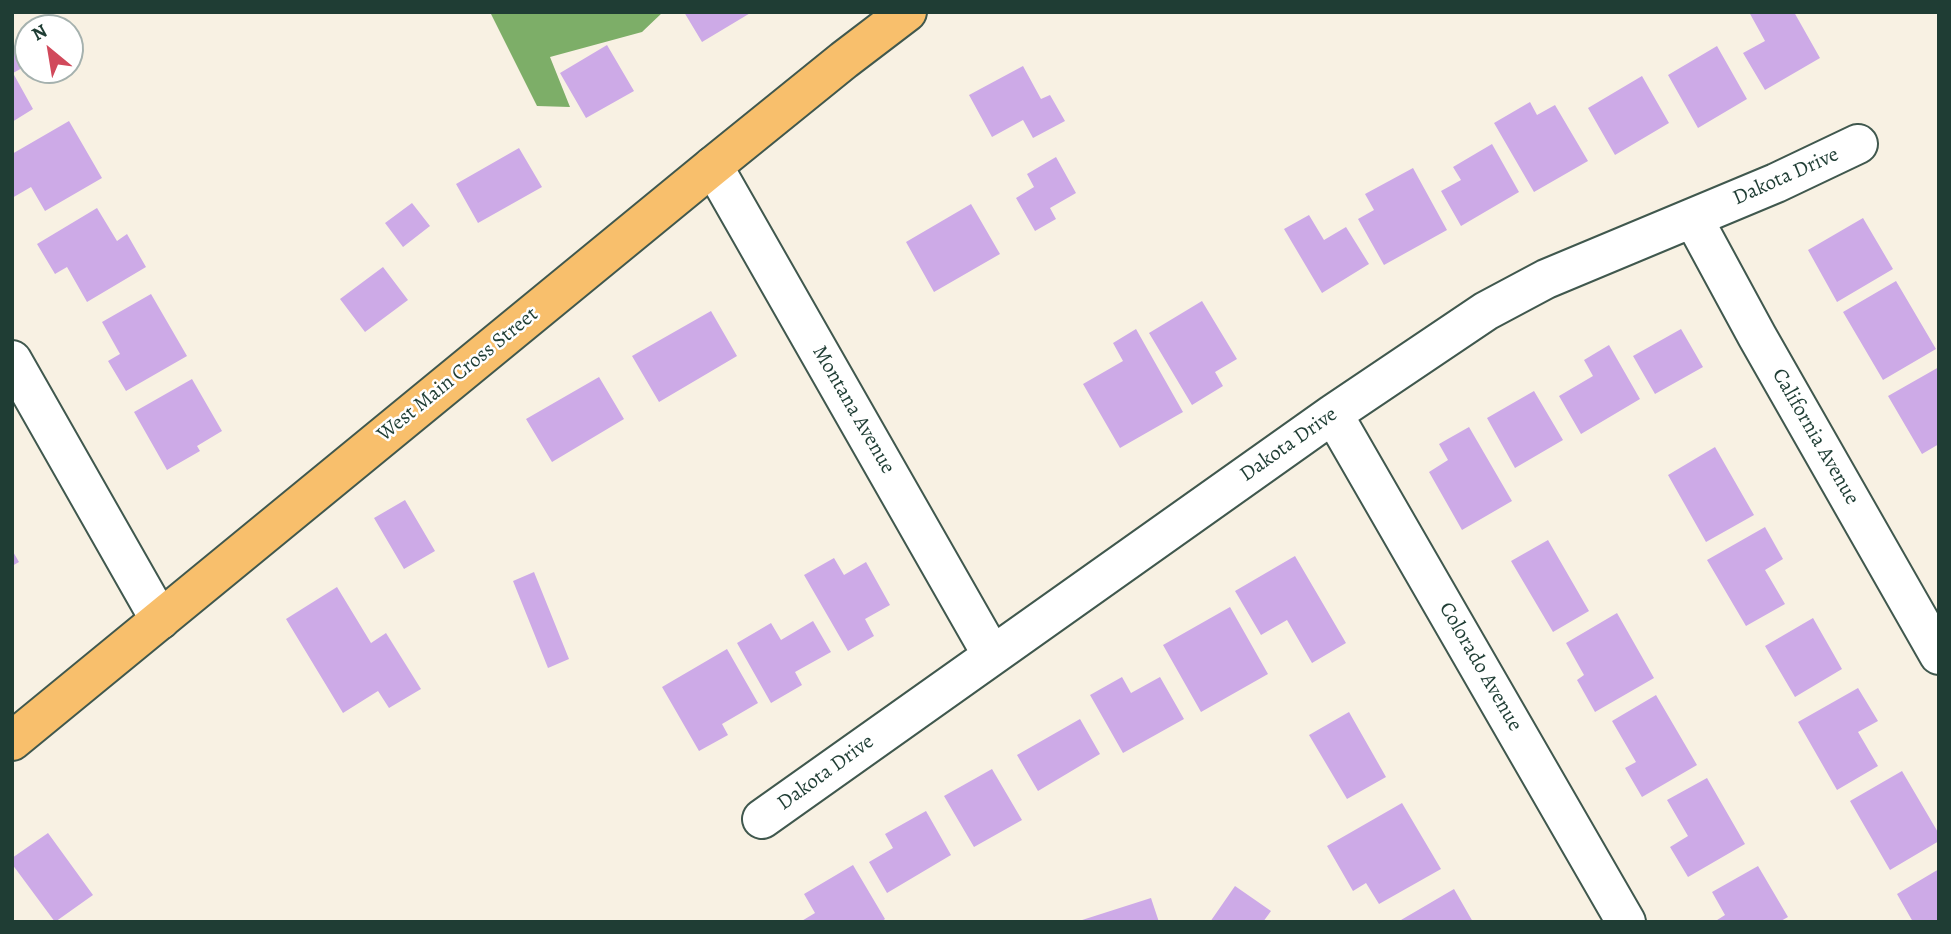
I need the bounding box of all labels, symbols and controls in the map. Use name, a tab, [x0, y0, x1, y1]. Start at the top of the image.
north arrow	[14, 14, 84, 84]
text: N	[27, 18, 52, 47]
street label: Dakota Drive	[1729, 142, 1843, 212]
street label: West Main Cross Street	[373, 302, 543, 448]
street label: Montana Avenue	[806, 341, 900, 479]
street label: California Avenue	[1766, 364, 1864, 510]
street label: Dakota Drive	[1235, 402, 1343, 488]
street label: Colorado Avenue	[1433, 598, 1527, 736]
street label: Dakota Drive	[773, 730, 879, 816]

